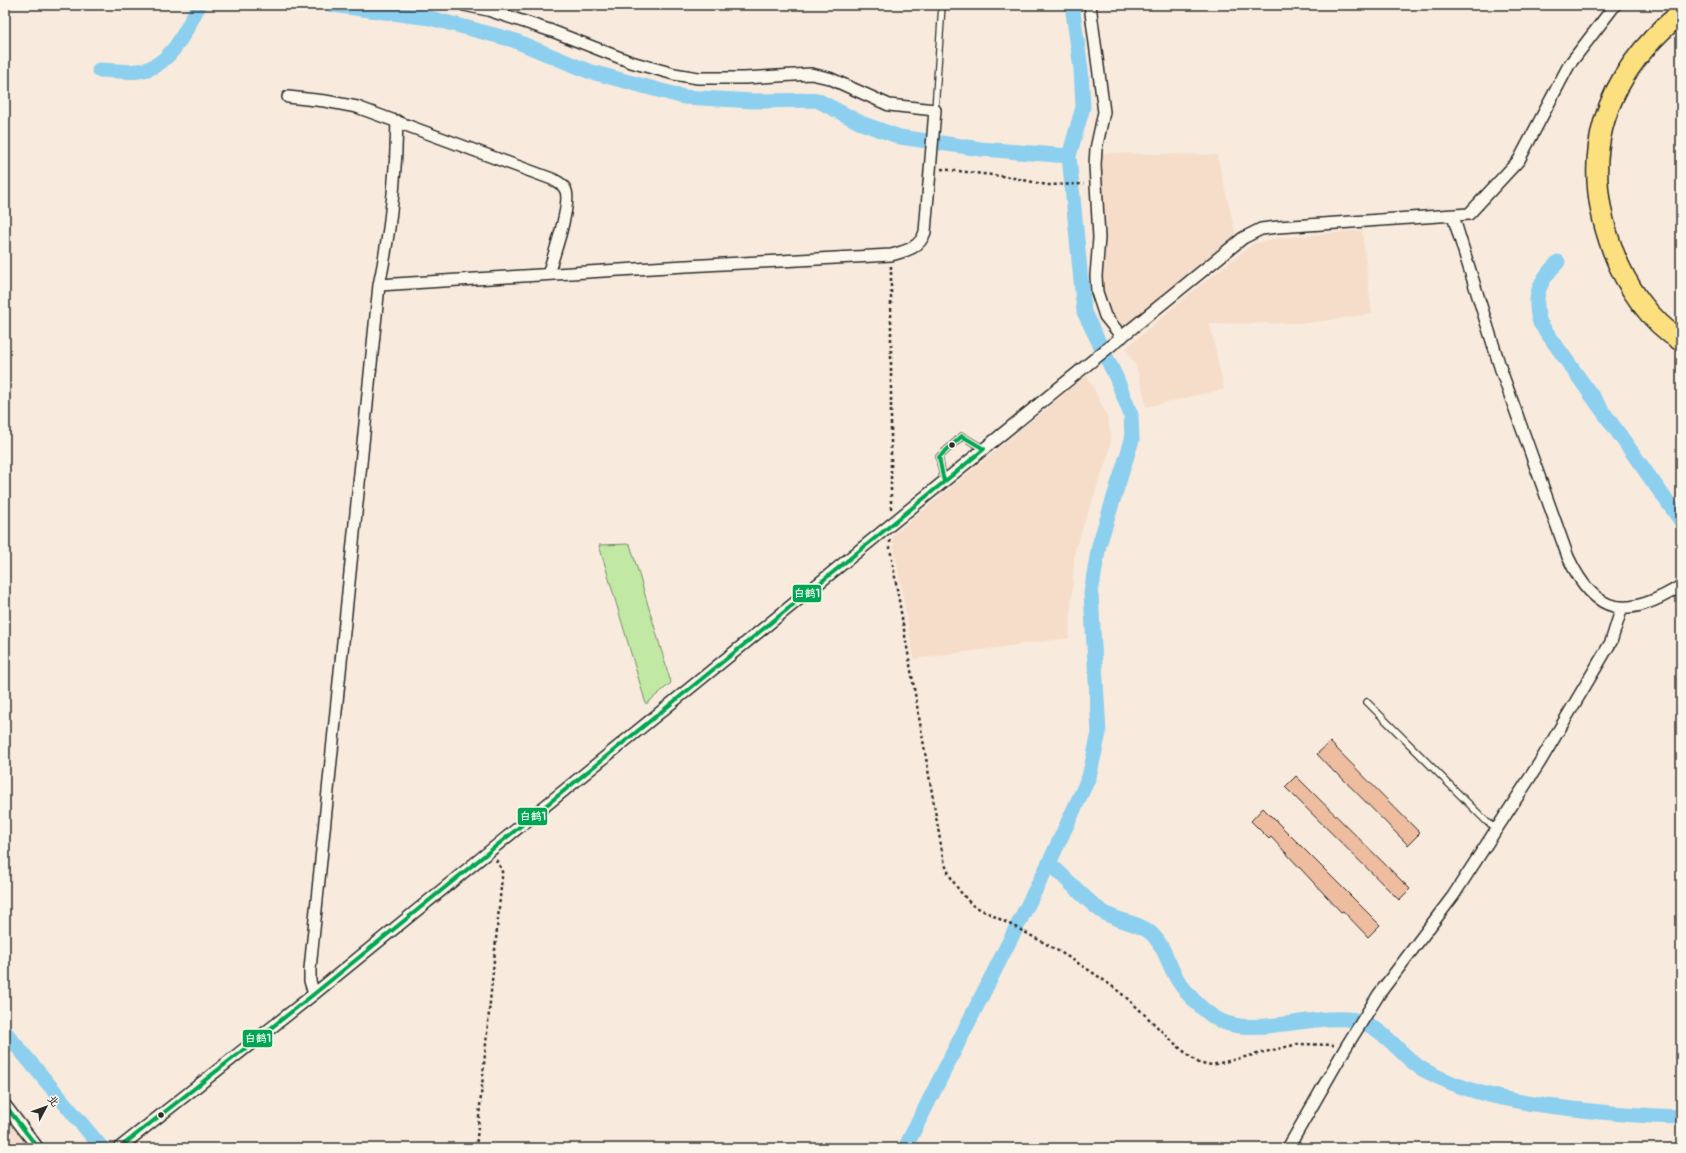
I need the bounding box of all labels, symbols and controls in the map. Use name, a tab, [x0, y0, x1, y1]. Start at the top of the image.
unlabelled marker	[947, 440, 957, 450]
line badge: 白鹤1	[792, 584, 822, 603]
text: 白鹤1	[794, 587, 820, 600]
line badge: 白鹤1	[517, 807, 548, 826]
text: 白鹤1	[520, 810, 546, 823]
line badge: 白鹤1	[242, 1029, 273, 1048]
text: 白鹤1	[245, 1032, 271, 1045]
north arrow	[26, 1087, 66, 1127]
text: 北	[45, 1092, 62, 1109]
unlabelled marker	[156, 1110, 166, 1120]

